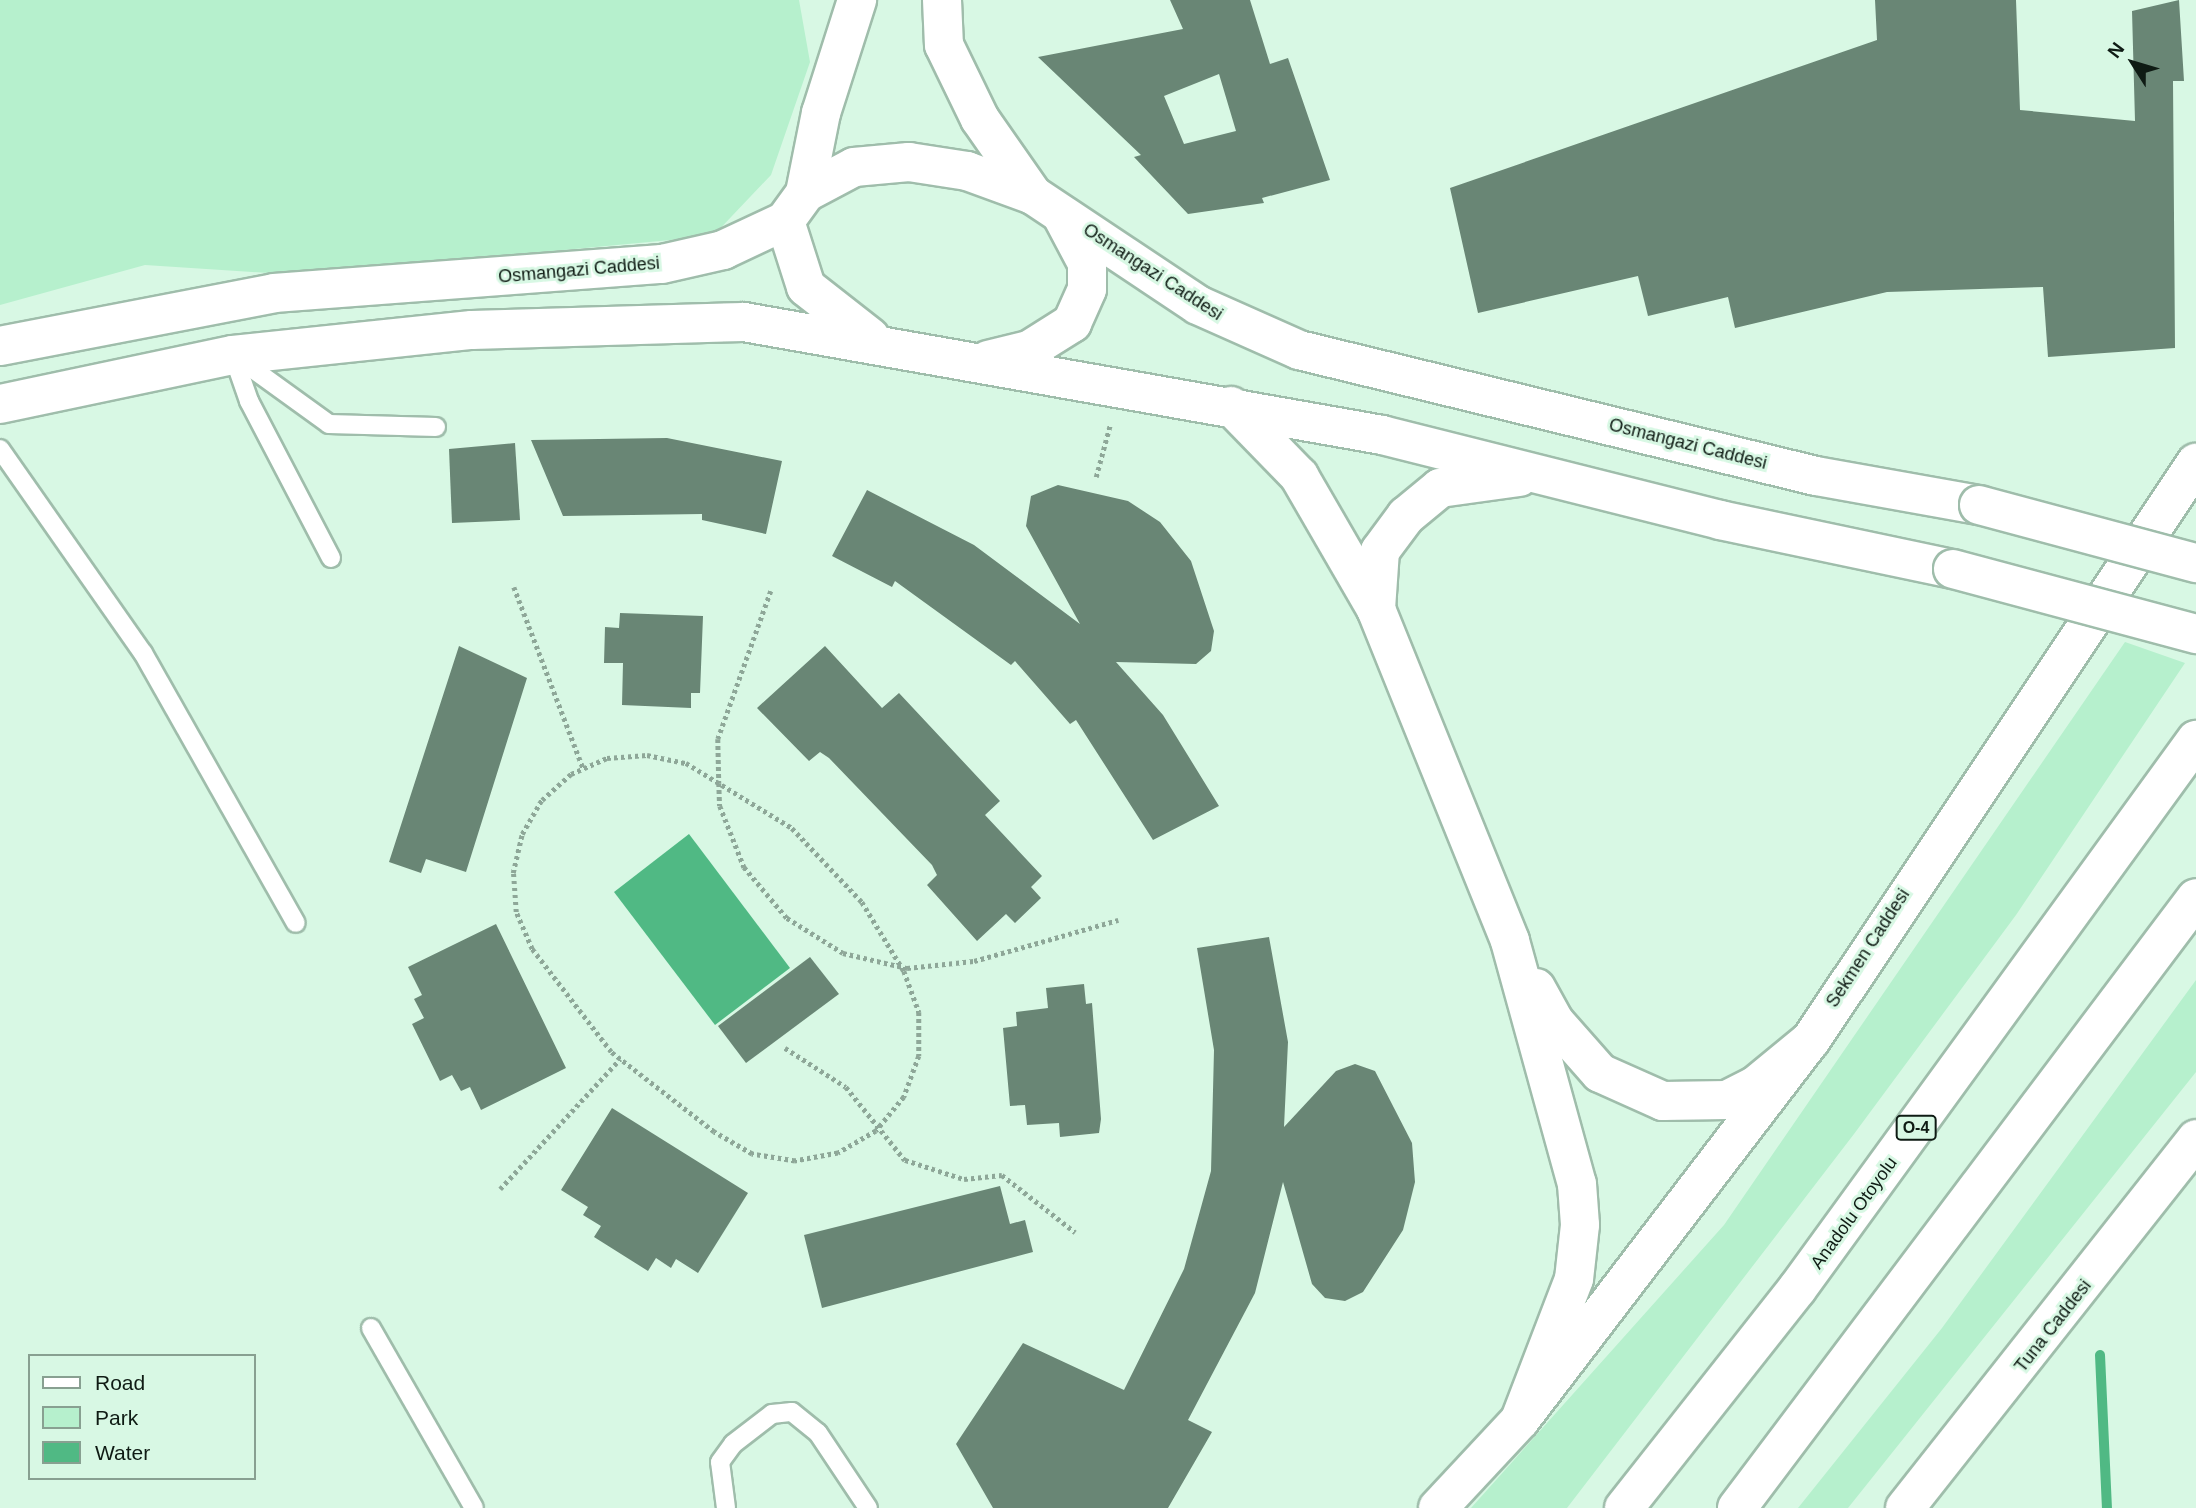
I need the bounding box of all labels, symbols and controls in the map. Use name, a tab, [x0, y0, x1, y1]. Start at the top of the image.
north arrow	[2098, 28, 2168, 98]
text: N	[2103, 38, 2128, 62]
street label: Osmangazi Caddesi	[1079, 219, 1227, 325]
street label: Osmangazi Caddesi	[497, 252, 661, 288]
street label: Osmangazi Caddesi	[1607, 414, 1769, 474]
street label: Sekmen Caddesi	[1822, 885, 1914, 1011]
road number: O-4	[1895, 1116, 1937, 1140]
street label: Anadolu Otoyolu	[1806, 1153, 1902, 1273]
street label: Tuna Caddesi	[2010, 1275, 2096, 1377]
legend	[28, 1354, 256, 1480]
text: Road	[95, 1371, 145, 1394]
text: Park	[95, 1406, 138, 1429]
text: Water	[95, 1441, 150, 1464]

